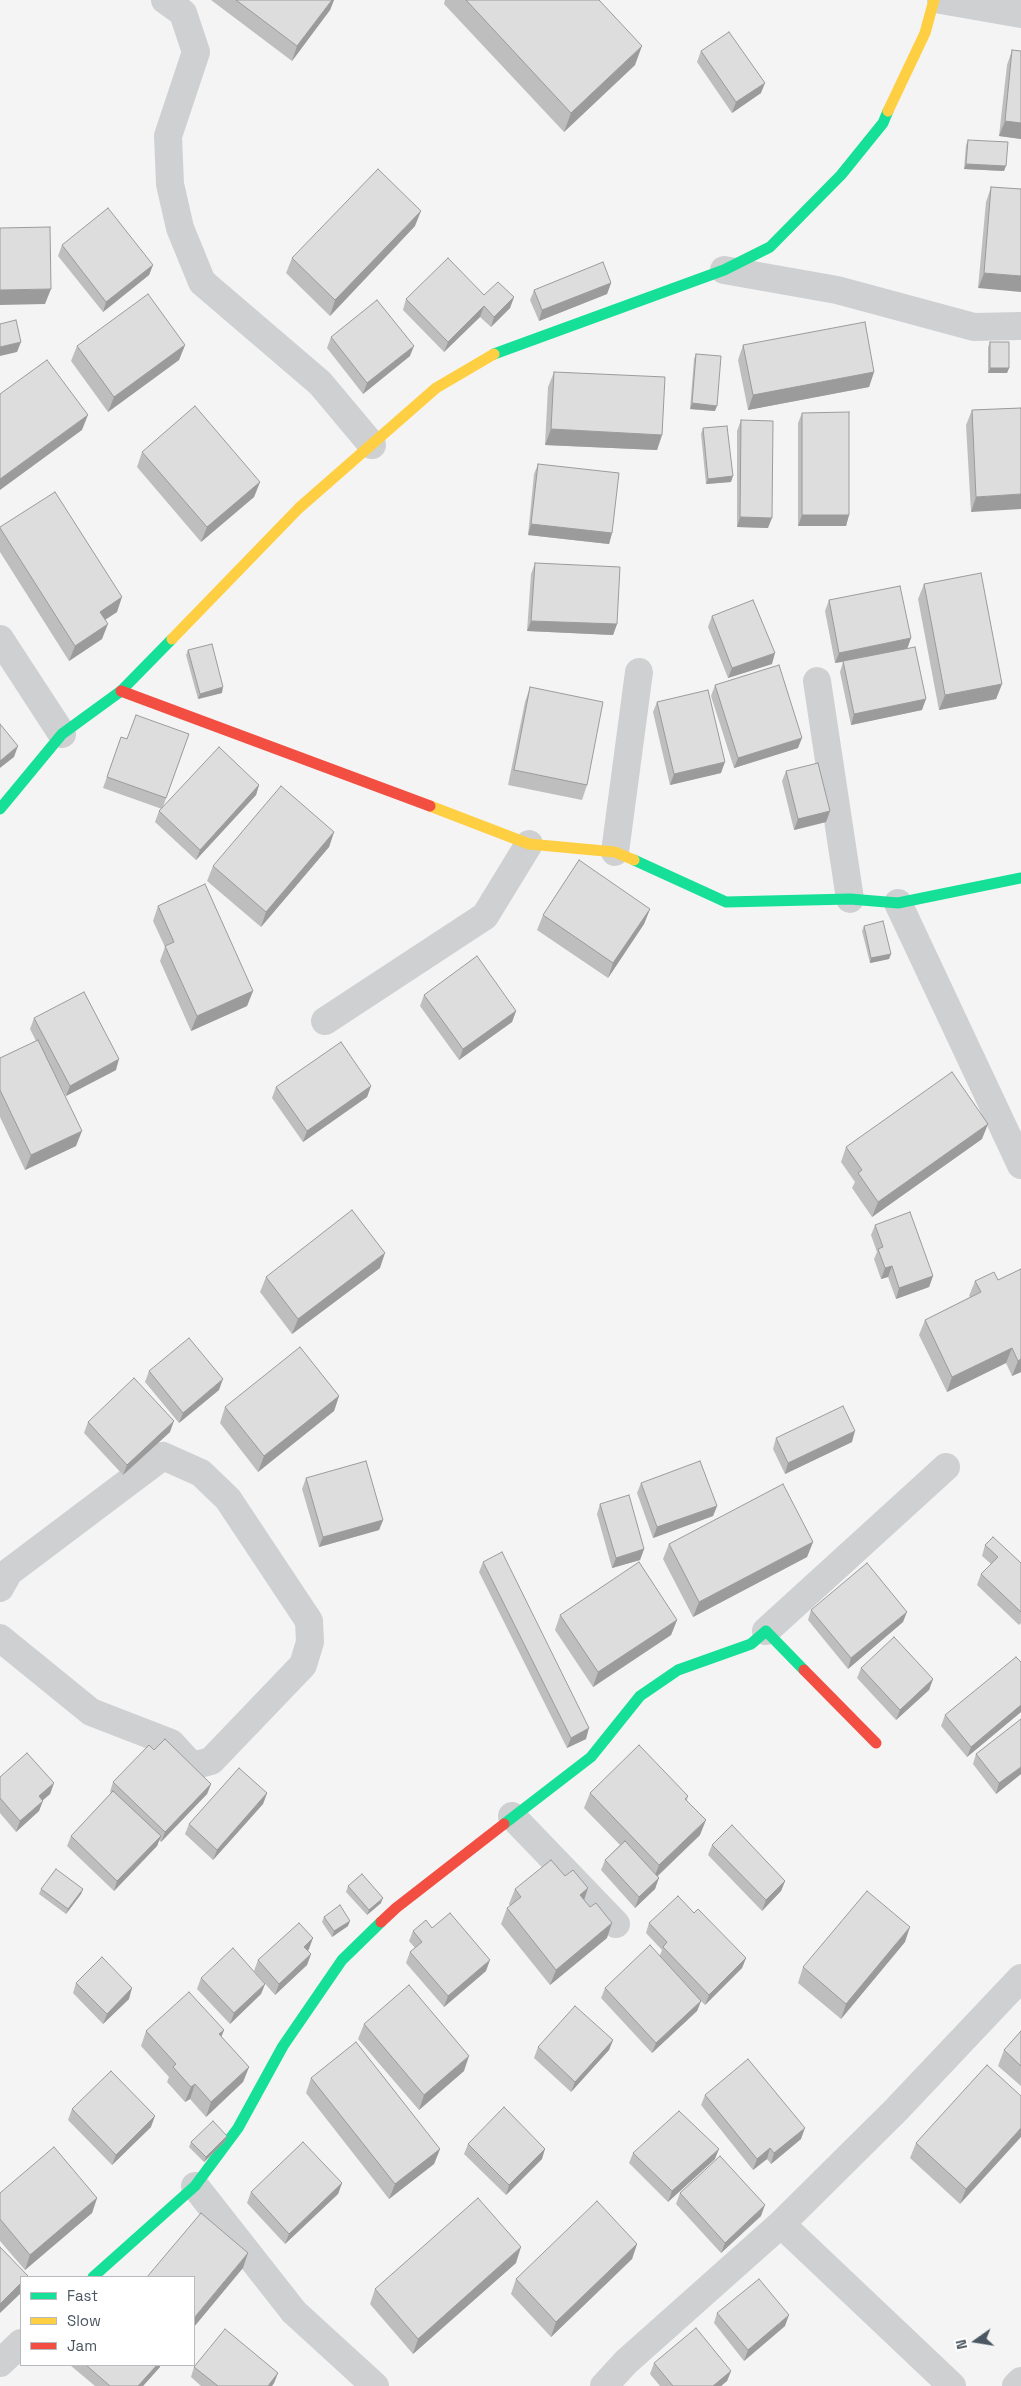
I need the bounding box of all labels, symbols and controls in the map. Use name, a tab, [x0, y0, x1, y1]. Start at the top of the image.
legend	[20, 2276, 195, 2366]
text: Fast	[67, 2286, 98, 2305]
text: Slow	[67, 2311, 101, 2330]
north arrow	[951, 2316, 1001, 2366]
text: Jam	[67, 2336, 97, 2355]
text: N	[952, 2338, 971, 2351]

